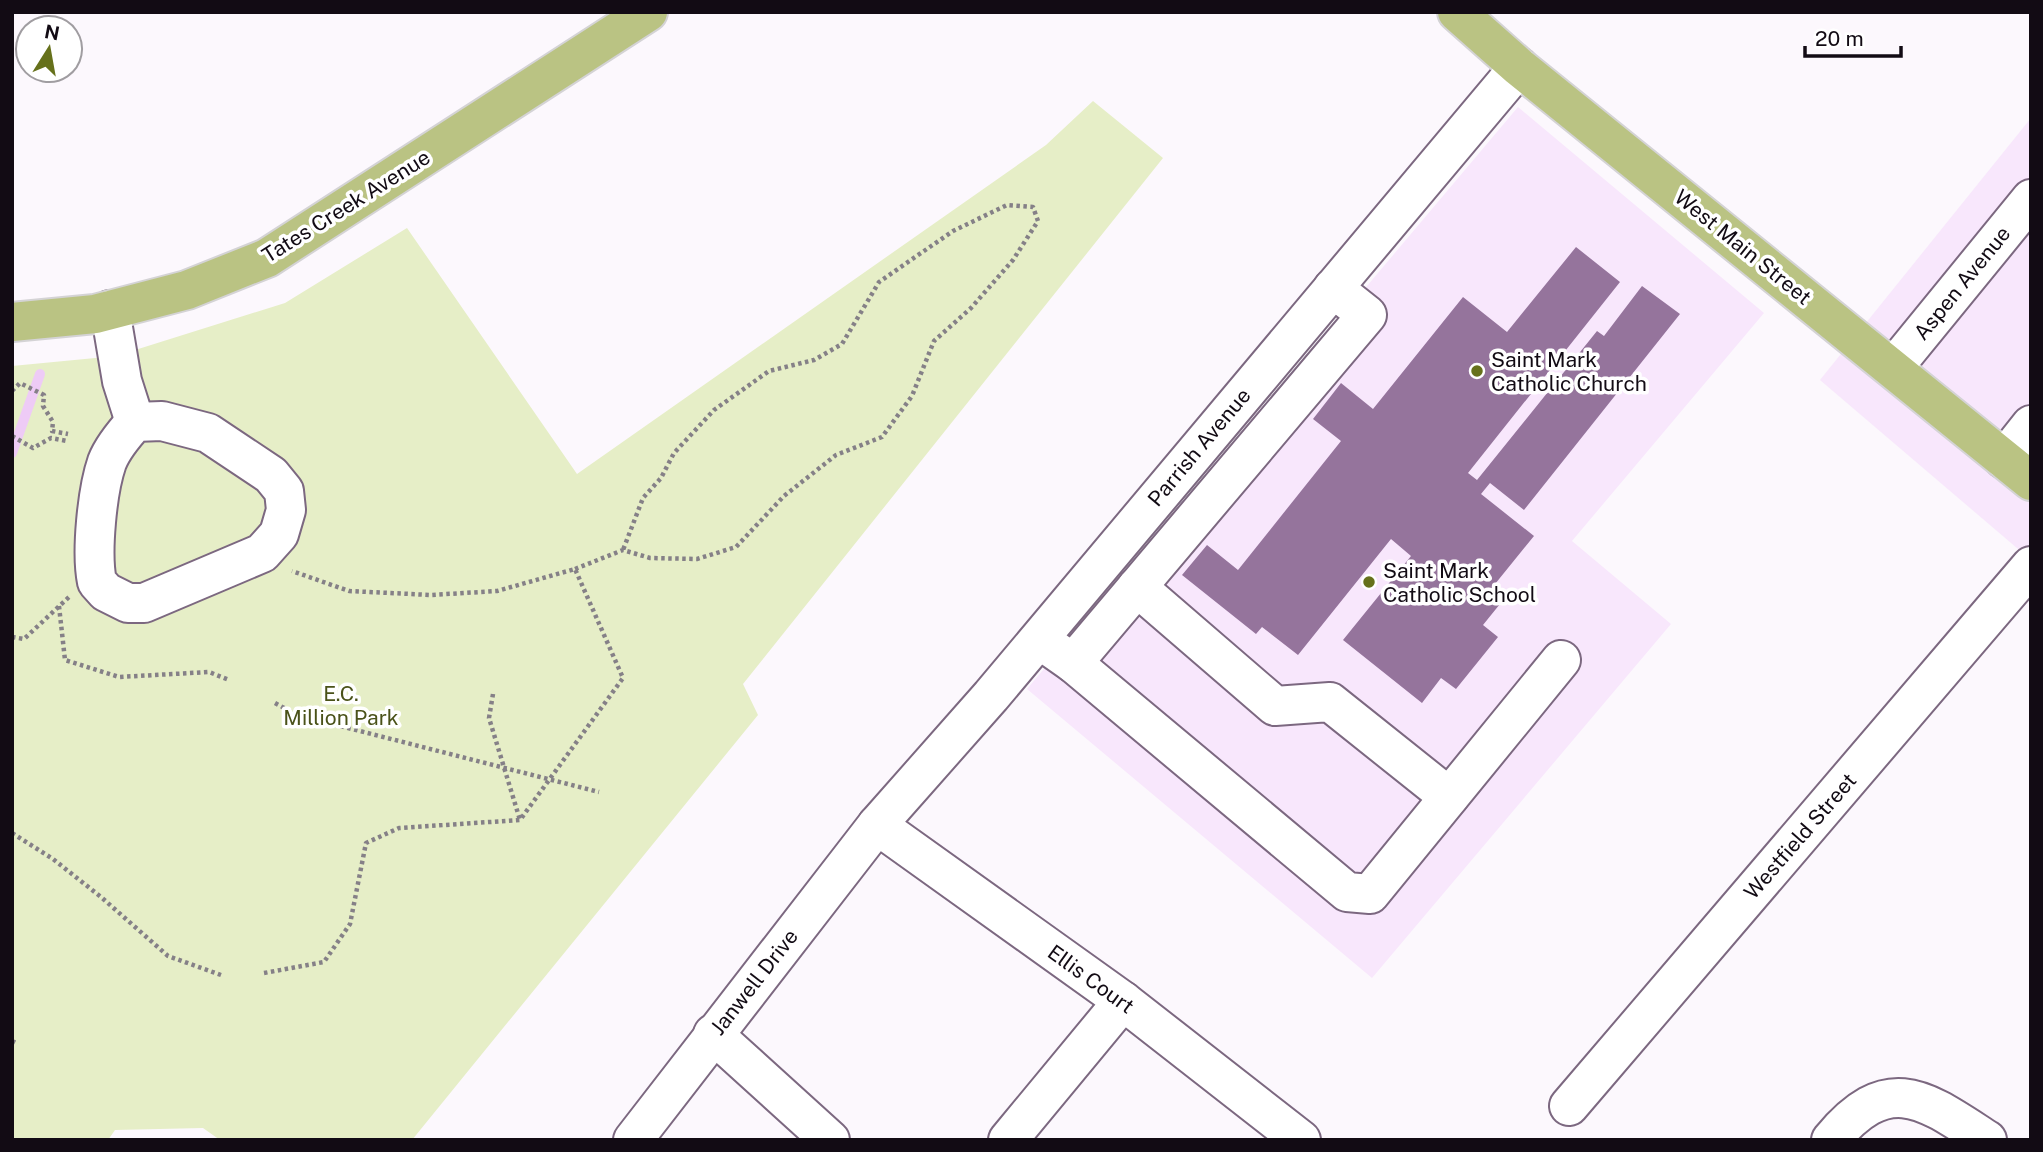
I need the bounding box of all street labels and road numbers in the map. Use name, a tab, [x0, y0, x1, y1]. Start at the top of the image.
street label: Tates Creek Avenue	[258, 144, 434, 268]
street label: West Main Street	[1670, 184, 1816, 310]
street label: Aspen Avenue	[1909, 221, 2015, 345]
street label: Parrish Avenue	[1142, 383, 1256, 511]
street label: Westfield Street	[1739, 768, 1861, 904]
street label: Janwell Drive	[705, 924, 803, 1040]
street label: Ellis Court	[1043, 939, 1139, 1019]

